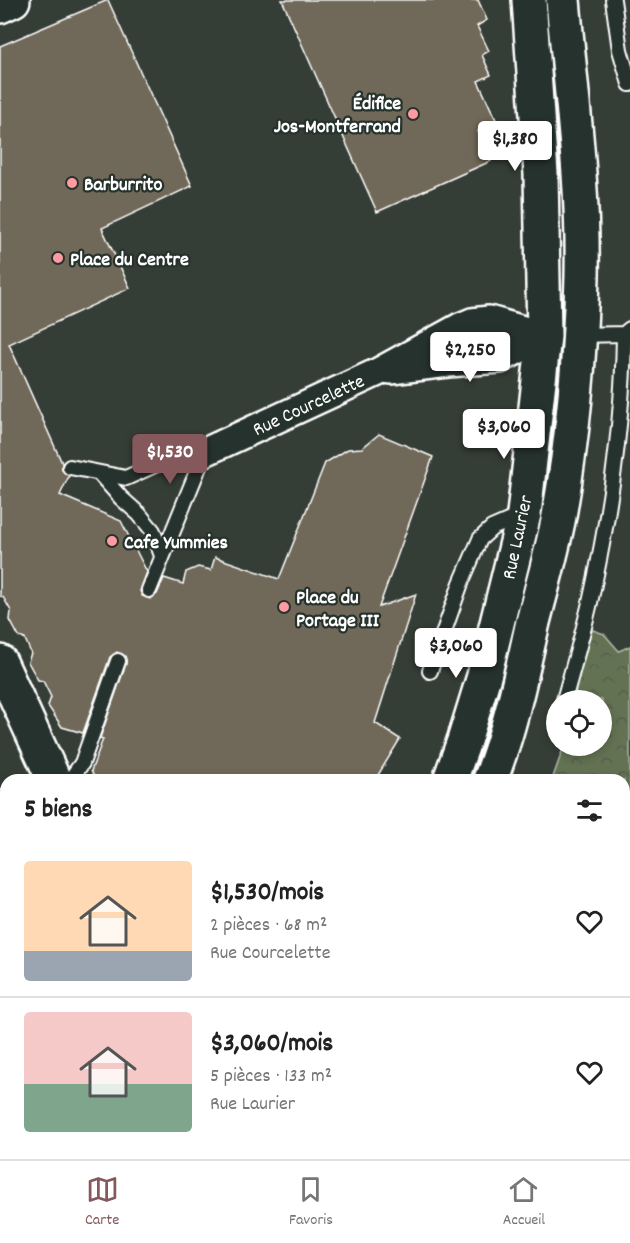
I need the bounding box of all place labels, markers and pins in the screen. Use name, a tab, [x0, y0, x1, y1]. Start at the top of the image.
place label: Édifice Jos-Montferrand	[274, 91, 401, 142]
marker: Édifice Jos-Montferrand	[406, 107, 420, 121]
pin: $1,380	[466, 121, 564, 172]
place label: Barburrito	[84, 172, 162, 200]
marker: Barburrito	[65, 176, 79, 190]
place label: Place du Centre	[70, 247, 189, 275]
marker: Place du Centre	[51, 251, 65, 265]
pin: $2,250	[421, 332, 519, 383]
pin: $3,060	[455, 409, 553, 460]
pin: $1,530	[121, 434, 219, 485]
place label: Cafe Yummies	[124, 530, 228, 558]
marker: Cafe Yummies	[105, 534, 119, 548]
place label: Place du Portage III	[296, 585, 380, 636]
marker: Place du Portage III	[277, 600, 291, 614]
pin: $3,060	[407, 628, 505, 679]

